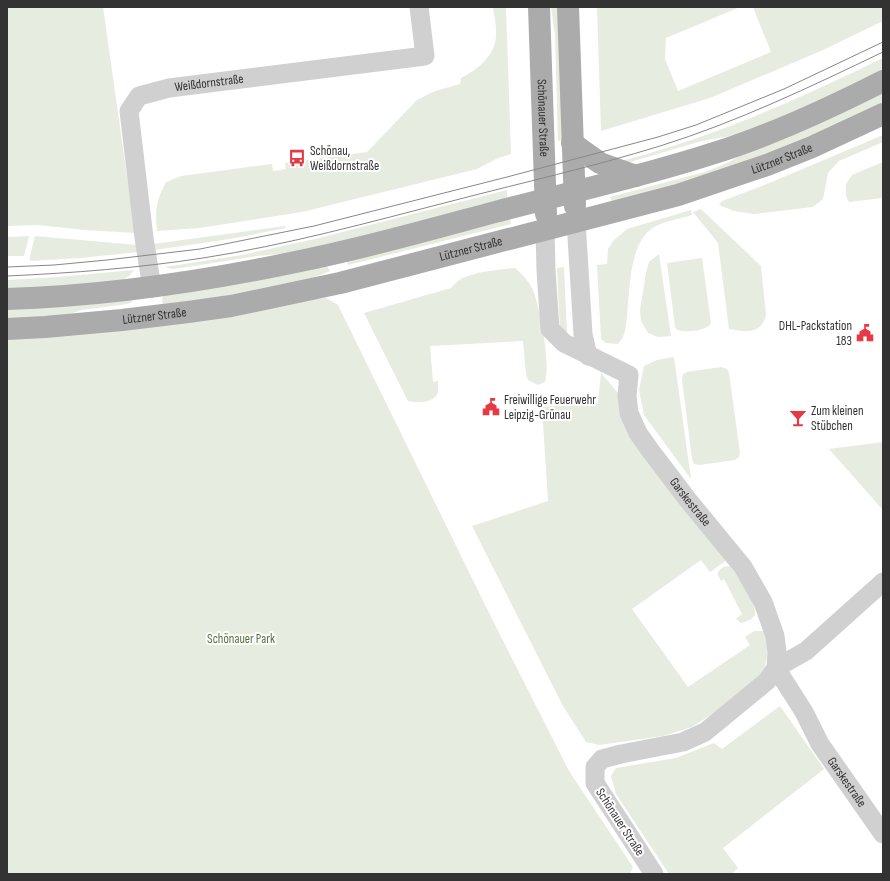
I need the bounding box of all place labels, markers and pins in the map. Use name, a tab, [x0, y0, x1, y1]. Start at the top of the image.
place label: Schönau, Weißdornstraße	[310, 143, 379, 174]
bus stop icon: Schönau, Weißdornstraße	[287, 148, 307, 168]
place label: DHL-Packstation 183	[779, 318, 852, 349]
public building icon: DHL-Packstation 183	[855, 323, 875, 343]
place label: Freiwillige Feuerwehr Leipzig-Grünau	[504, 392, 596, 423]
public building icon: Freiwillige Feuerwehr Leipzig-Grünau	[481, 397, 501, 417]
place label: Zum kleinen Stübchen	[811, 403, 863, 434]
bar icon: Zum kleinen Stübchen	[788, 408, 808, 428]

